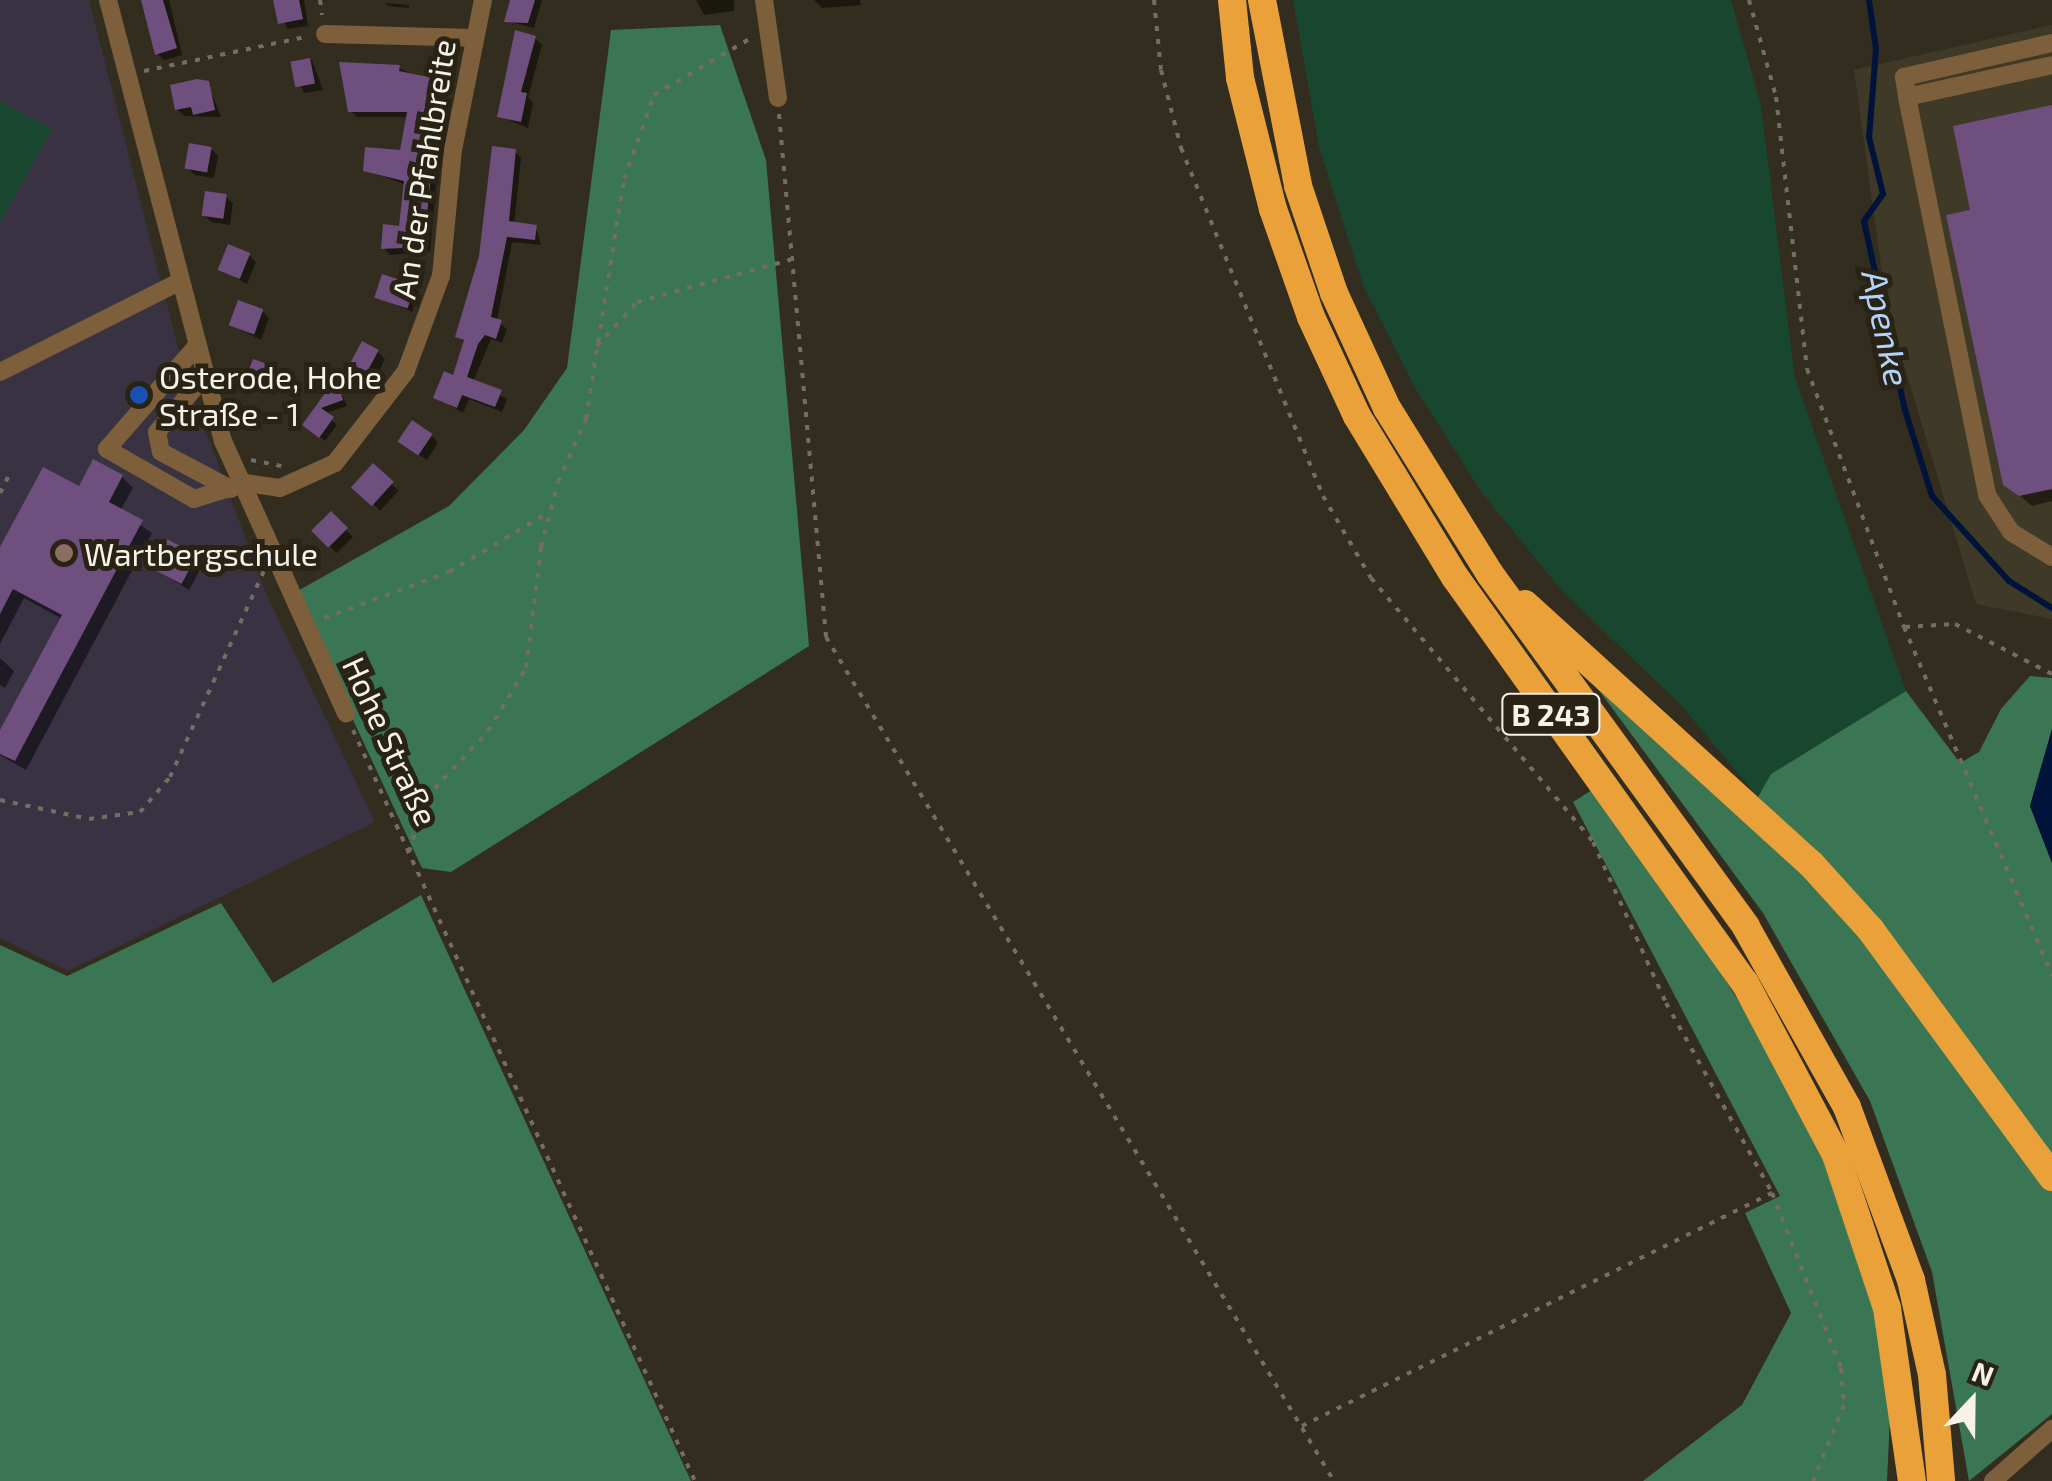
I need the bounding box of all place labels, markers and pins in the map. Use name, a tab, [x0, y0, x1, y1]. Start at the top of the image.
place label: Osterode, Hohe Straße - 1	[159, 358, 382, 433]
marker: Osterode, Hohe Straße - 1	[128, 384, 150, 406]
place label: Wartbergschule	[84, 534, 318, 572]
marker: Wartbergschule	[53, 542, 75, 564]

